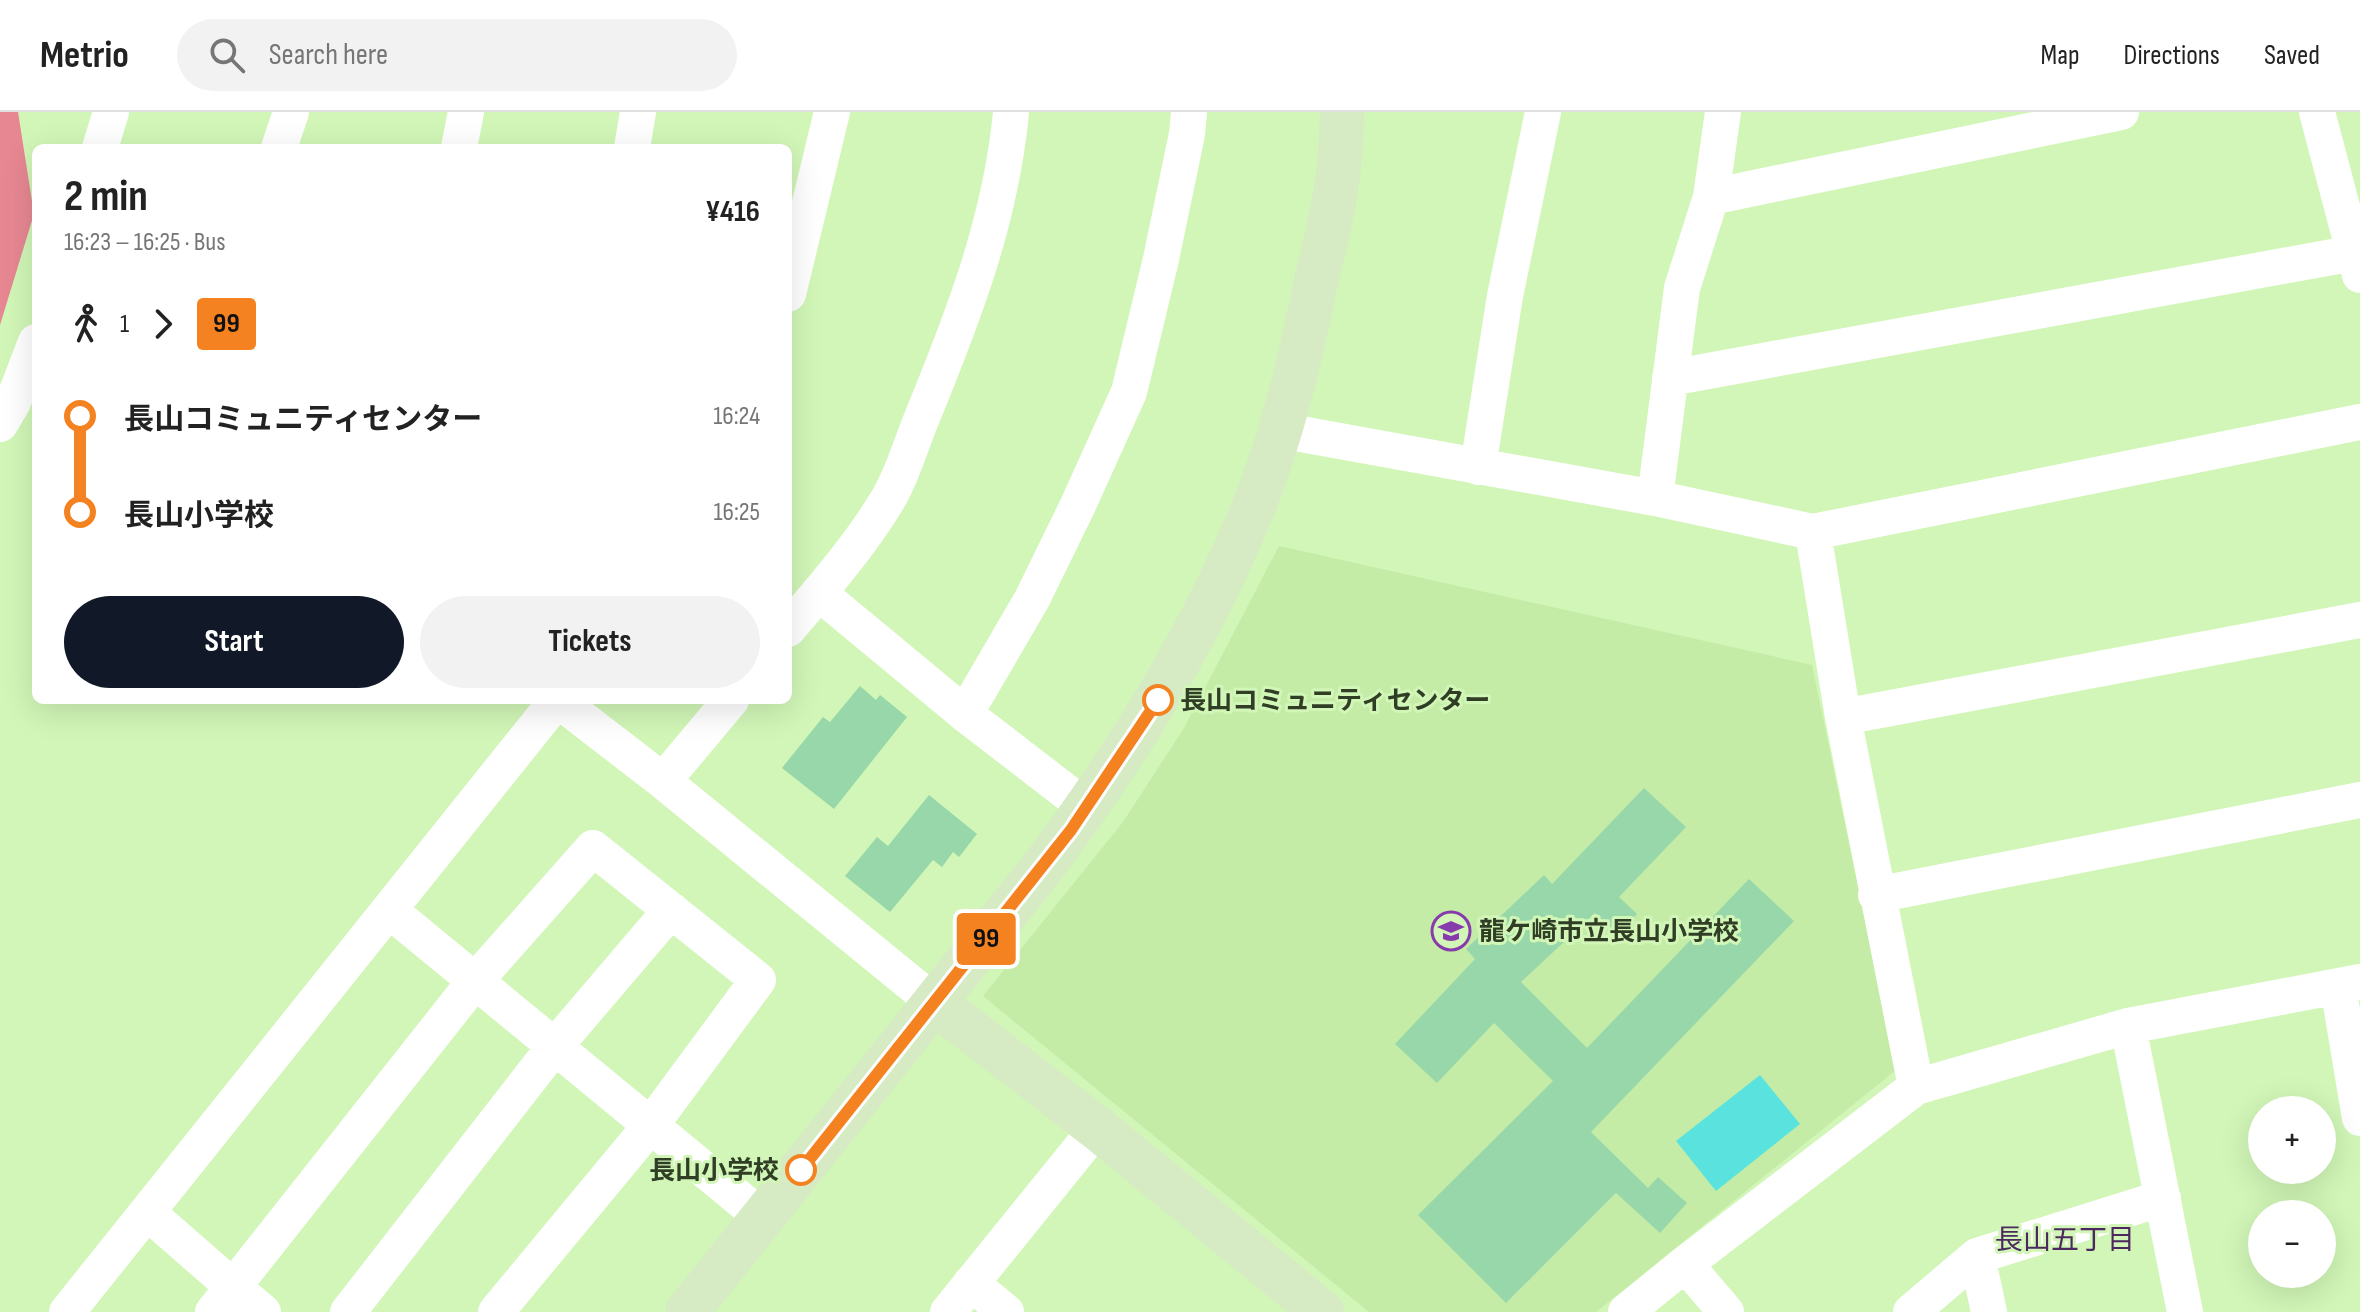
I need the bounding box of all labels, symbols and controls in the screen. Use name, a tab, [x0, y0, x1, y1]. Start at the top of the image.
search box	[177, 19, 737, 91]
text: Metrio	[40, 33, 129, 78]
icon: search	[205, 33, 249, 77]
text: Search here	[269, 37, 388, 73]
text: Map	[2041, 39, 2080, 72]
text: Directions	[2124, 39, 2220, 72]
text: Saved	[2264, 39, 2320, 72]
text: 2 min	[64, 170, 148, 223]
text: ¥416	[705, 194, 760, 230]
text: 16:23 – 16:25 · Bus	[64, 227, 226, 258]
icon: walk	[64, 302, 108, 346]
icon: forward	[141, 302, 185, 346]
text: 99	[213, 307, 240, 340]
text: 1	[120, 309, 129, 340]
text: 16:24	[713, 401, 760, 432]
text: 長山コミュニティセンター	[124, 402, 482, 438]
text: 16:25	[713, 497, 760, 528]
text: 長山小学校	[124, 498, 274, 534]
button: Start	[64, 596, 404, 688]
button: Tickets	[420, 596, 760, 688]
marker: 長山コミュニティセンター	[1143, 685, 1173, 715]
place label: 長山コミュニティセンター	[1180, 686, 1490, 717]
school or university icon: 龍ケ崎市立長山小学校	[1430, 910, 1472, 952]
line badge: 99	[950, 913, 1022, 965]
place label: 龍ケ崎市立長山小学校	[1479, 917, 1739, 948]
text: 99	[973, 922, 999, 955]
map controls	[2248, 1096, 2336, 1288]
button: +	[2248, 1096, 2336, 1184]
marker: 長山小学校	[786, 1155, 816, 1185]
place label: 長山小学校	[649, 1156, 779, 1187]
button: −	[2248, 1200, 2336, 1288]
district label: 長山五丁目	[1995, 1224, 2135, 1257]

